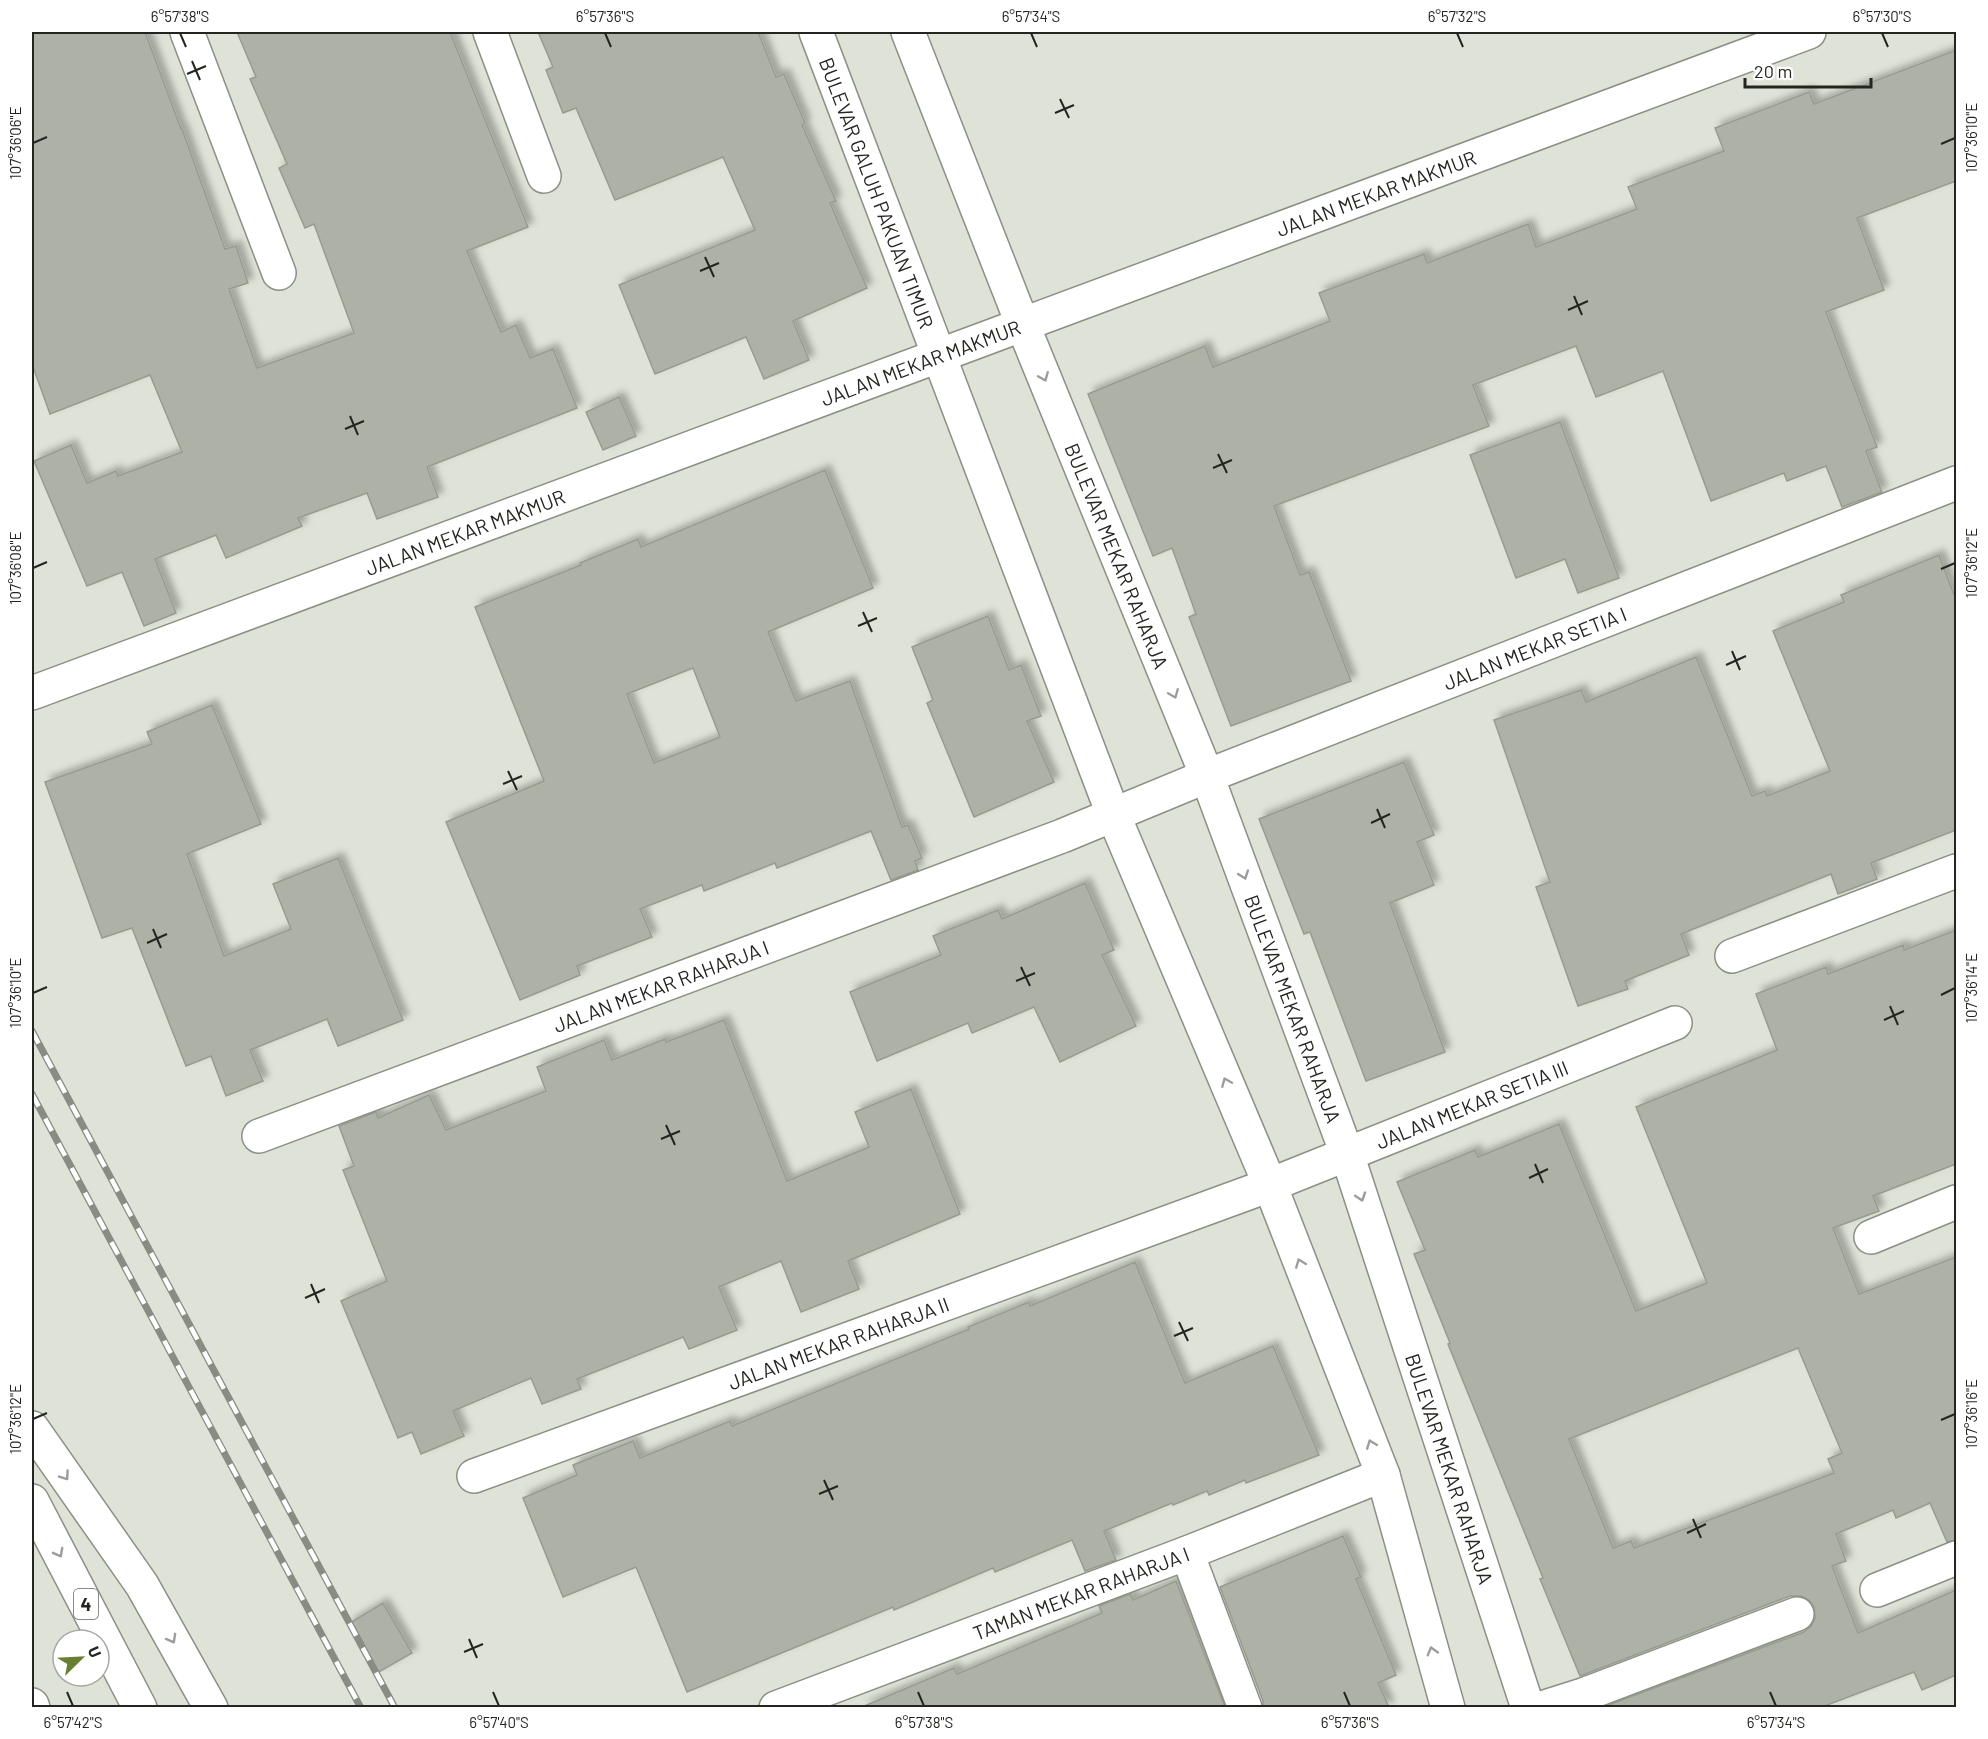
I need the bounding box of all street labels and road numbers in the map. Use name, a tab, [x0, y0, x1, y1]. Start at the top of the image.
street label: BULEVAR GALUH PAKUAN TIMUR	[815, 54, 939, 332]
street label: JALAN MEKAR MAKMUR	[1273, 145, 1479, 241]
street label: JALAN MEKAR MAKMUR	[817, 314, 1024, 411]
street label: BULEVAR MEKAR RAHARJA	[1060, 439, 1174, 672]
street label: JALAN MEKAR MAKMUR	[362, 484, 568, 580]
street label: JALAN MEKAR SETIA I	[1440, 601, 1630, 694]
street label: BULEVAR MEKAR RAHARJA	[1240, 891, 1346, 1126]
street label: JALAN MEKAR RAHARJA I	[550, 935, 772, 1037]
street label: JALAN MEKAR SETIA III	[1372, 1055, 1572, 1153]
street label: JALAN MEKAR RAHARJA II	[725, 1291, 952, 1394]
street label: BULEVAR MEKAR RAHARJA	[1401, 1350, 1499, 1587]
street label: TAMAN MEKAR RAHARJA I	[969, 1541, 1193, 1645]
road number: 4	[74, 1589, 98, 1619]

